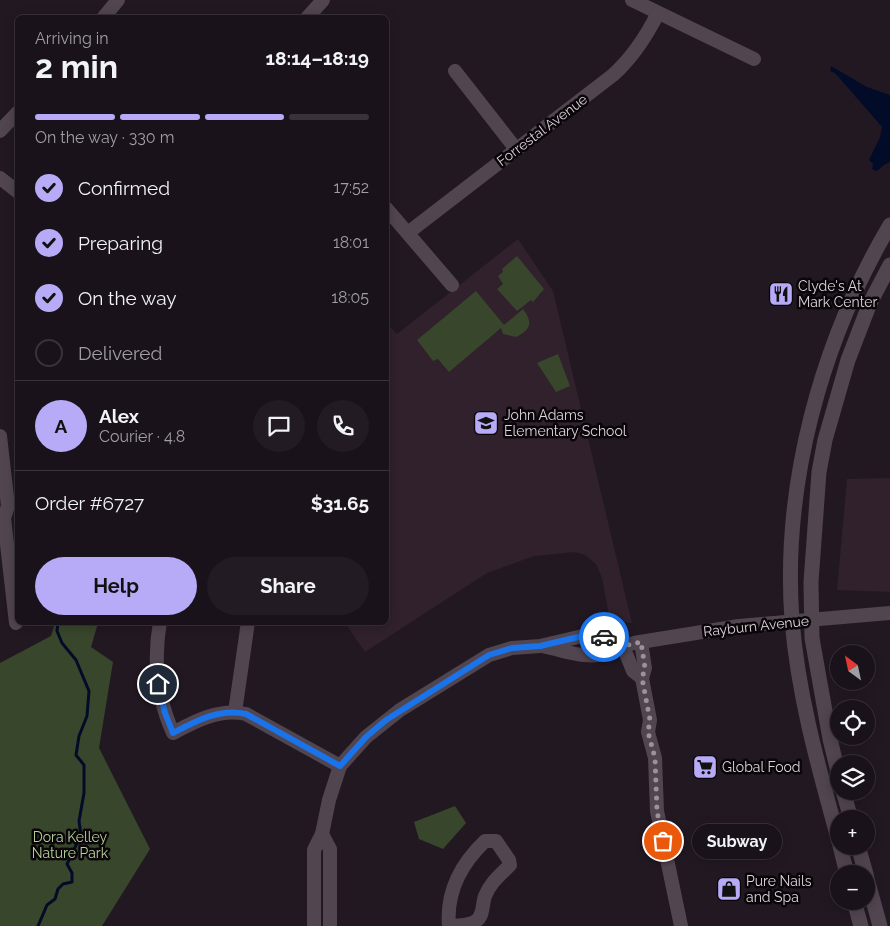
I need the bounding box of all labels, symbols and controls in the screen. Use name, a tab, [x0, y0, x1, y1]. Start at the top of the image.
text: Arriving in	[35, 29, 109, 48]
text: 18:14–18:19	[266, 47, 369, 69]
text: 2 min	[35, 48, 118, 85]
street label: Forrestal Avenue	[494, 91, 590, 169]
text: On the way · 330 m	[35, 128, 174, 147]
icon: check	[35, 174, 63, 202]
text: Confirmed	[78, 177, 170, 199]
text: 17:52	[334, 178, 369, 197]
icon: check	[35, 229, 63, 257]
text: Preparing	[78, 232, 163, 254]
text: 18:01	[333, 233, 369, 252]
place label: Clyde's At Mark Center	[798, 278, 877, 310]
restaurant icon: Clyde's At Mark Center	[768, 281, 794, 307]
icon: check	[35, 284, 63, 312]
text: On the way	[78, 287, 177, 309]
text: 18:05	[331, 288, 369, 307]
text: Delivered	[78, 342, 162, 364]
button: chat	[253, 400, 305, 452]
button: phone	[317, 400, 369, 452]
text: Alex	[99, 405, 139, 427]
place label: John Adams Elementary School	[504, 407, 627, 439]
school or university icon: John Adams Elementary School	[473, 410, 499, 436]
text: A	[55, 415, 67, 437]
text: Courier · 4.8	[99, 427, 185, 446]
text: Order #6727	[35, 492, 144, 514]
text: $31.65	[311, 492, 369, 514]
button: Help	[35, 557, 197, 615]
button: Share	[207, 557, 369, 615]
courier	[579, 612, 629, 662]
street label: Rayburn Avenue	[702, 612, 810, 640]
icon: car	[590, 623, 618, 651]
north arrow	[830, 645, 875, 690]
map controls	[830, 645, 875, 910]
pin	[137, 663, 179, 705]
icon: home	[144, 670, 172, 698]
button: locate	[830, 700, 875, 745]
supermarket icon: Global Food	[692, 754, 718, 780]
button: layers	[830, 755, 875, 800]
place label: Global Food	[722, 759, 801, 775]
button: +	[830, 810, 875, 855]
pin	[642, 820, 684, 862]
callout: Subway	[693, 824, 783, 858]
icon: bag	[649, 827, 677, 855]
park label: Dora Kelley Nature Park	[32, 829, 109, 861]
text: Subway	[707, 832, 767, 851]
button: −	[830, 865, 875, 910]
place label: Pure Nails and Spa	[746, 873, 812, 905]
shop icon: Pure Nails and Spa	[716, 876, 742, 902]

